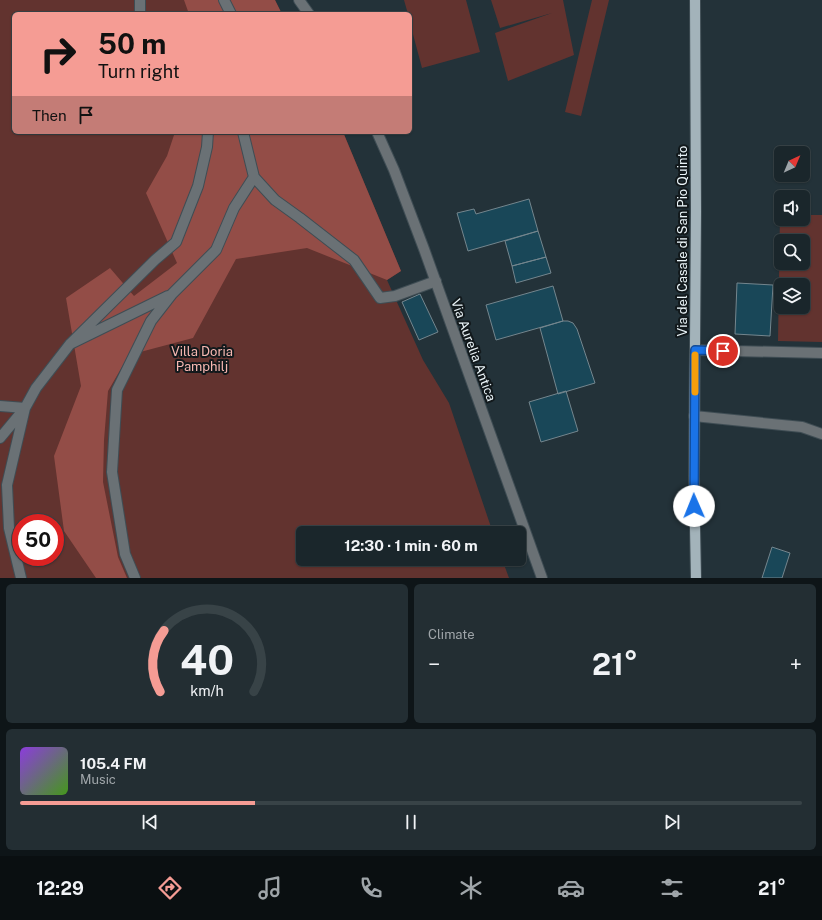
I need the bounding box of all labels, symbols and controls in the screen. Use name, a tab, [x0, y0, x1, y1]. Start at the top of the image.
text: 50 m	[98, 27, 166, 60]
icon: right	[32, 28, 84, 80]
text: Turn right	[98, 61, 180, 82]
icon: arrive	[75, 104, 97, 126]
text: Then	[32, 107, 67, 124]
street label: Via del Casale di San Pio Quinto	[675, 146, 690, 336]
north arrow	[774, 146, 810, 182]
map controls	[774, 146, 810, 314]
button: sound	[774, 190, 810, 226]
button: search	[774, 234, 810, 270]
button: layers	[774, 278, 810, 314]
street label: Via Aurelia Antica	[448, 297, 499, 403]
pin	[706, 334, 740, 368]
icon: arrive	[712, 340, 734, 362]
park label: Villa Doria Pamphilj	[171, 344, 233, 374]
position arrow	[673, 485, 715, 527]
speed limit sign: 50	[12, 514, 64, 566]
text: 12:30 · 1 min · 60 m	[344, 537, 478, 554]
text: Climate	[428, 627, 475, 642]
text: 40	[180, 634, 234, 683]
text: 21°	[592, 646, 638, 682]
text: −	[428, 651, 440, 677]
text: +	[790, 651, 802, 677]
text: km/h	[190, 681, 224, 698]
text: 105.4 FM	[80, 755, 146, 772]
text: Music	[80, 772, 116, 787]
icon: previous	[139, 811, 161, 833]
icon: pause	[400, 811, 422, 833]
icon: next	[661, 811, 683, 833]
icon: directions	[156, 874, 184, 902]
icon: music	[256, 874, 284, 902]
icon: phone	[357, 874, 385, 902]
icon: climate	[457, 874, 485, 902]
icon: car	[557, 874, 585, 902]
icon: filters	[658, 874, 686, 902]
text: 12:29	[36, 878, 84, 899]
text: 21°	[758, 878, 786, 899]

